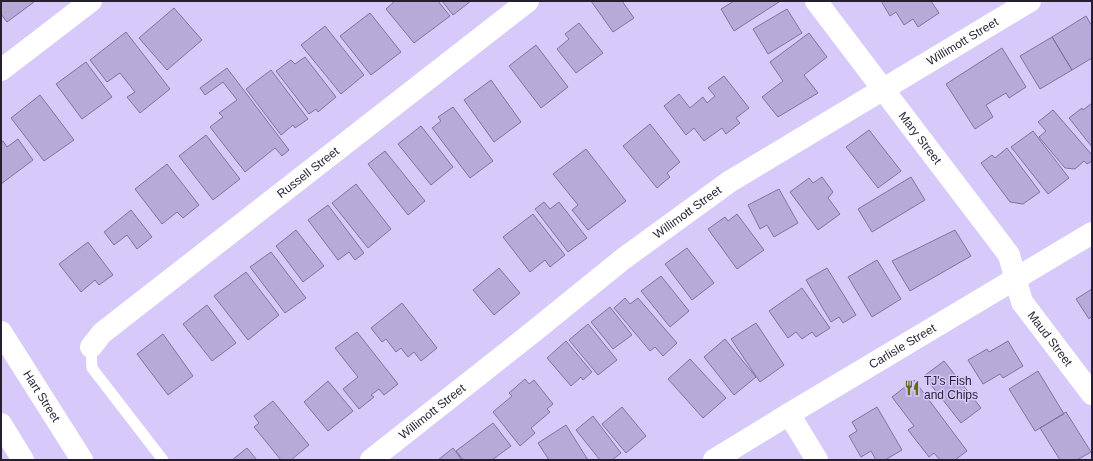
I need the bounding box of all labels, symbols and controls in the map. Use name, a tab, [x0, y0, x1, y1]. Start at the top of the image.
street label: Willimott Street	[924, 14, 1001, 68]
street label: Mary Street	[896, 109, 945, 167]
street label: Russell Street	[274, 144, 342, 201]
street label: Willimott Street	[651, 182, 725, 242]
street label: Maud Street	[1025, 308, 1076, 370]
street label: Carlisle Street	[866, 321, 939, 372]
street label: Hart Street	[20, 368, 63, 425]
place label: TJ's Fish and Chips	[924, 374, 978, 402]
restaurant icon: TJ's Fish and Chips	[903, 379, 921, 397]
street label: Willimott Street	[396, 381, 469, 442]

